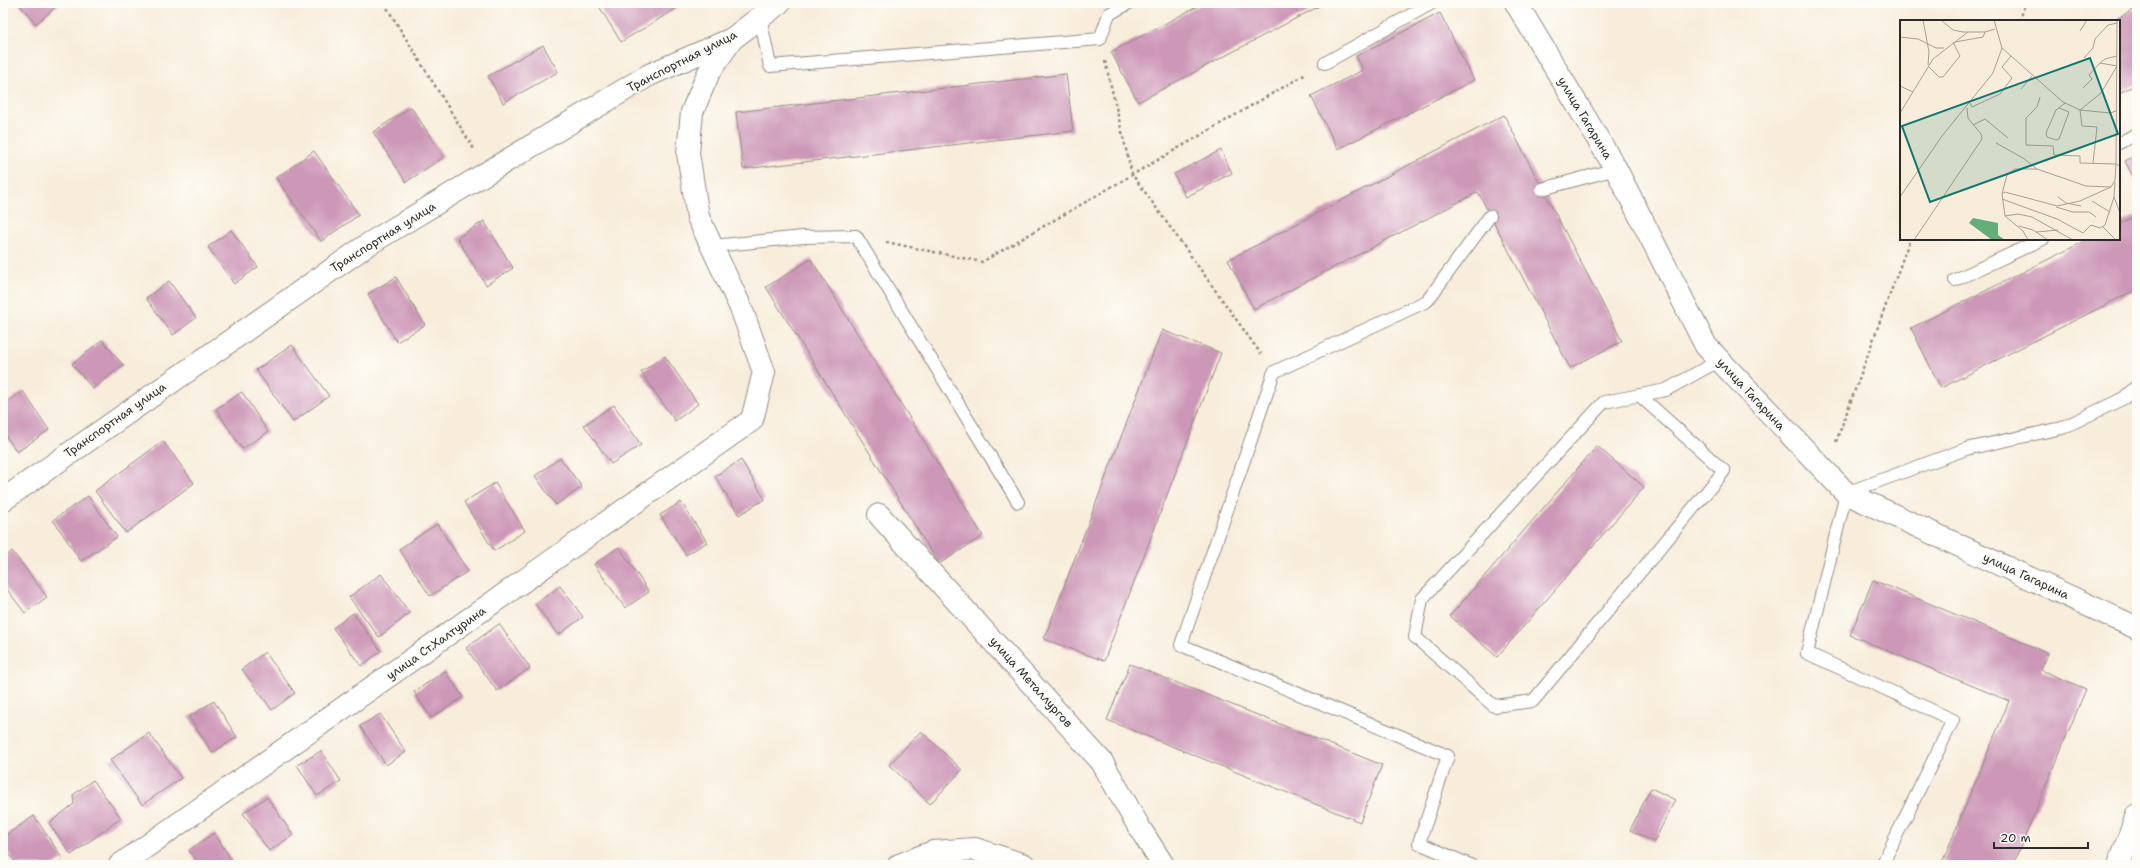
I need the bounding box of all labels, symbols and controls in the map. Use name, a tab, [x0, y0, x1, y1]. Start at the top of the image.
inset map	[1900, 20, 2120, 240]
street label: Транспортная улица	[624, 26, 740, 96]
street label: улица Гагарина	[1554, 74, 1616, 163]
street label: Транспортная улица	[327, 198, 439, 276]
street label: улица Гагарина	[1713, 354, 1789, 434]
street label: Транспортная улица	[61, 378, 170, 461]
street label: улица Гагарина	[1980, 549, 2072, 603]
street label: улица Ст.Халтурина	[383, 602, 489, 683]
street label: улица Металлургов	[986, 633, 1076, 731]
scale bar	[1994, 824, 2088, 850]
text: 20 m	[2000, 830, 2031, 846]

